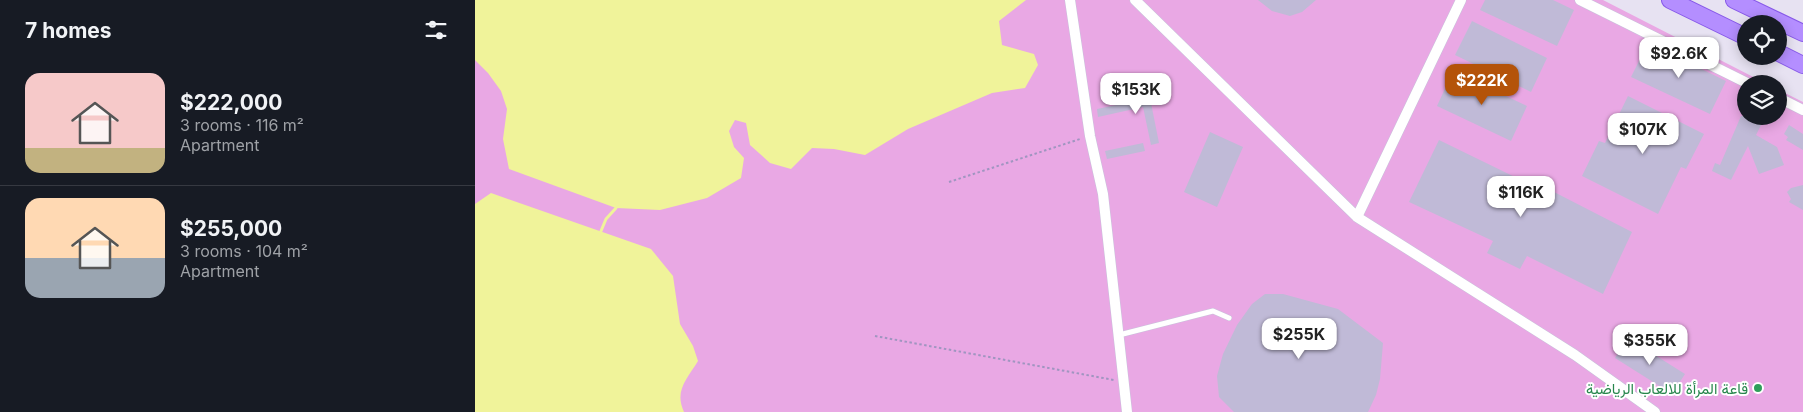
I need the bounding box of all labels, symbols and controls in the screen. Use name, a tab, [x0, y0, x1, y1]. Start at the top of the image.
map controls	[1737, 15, 1787, 125]
button: locate	[1737, 15, 1787, 65]
icon: filters	[422, 16, 450, 44]
text: 7 homes	[25, 18, 112, 43]
pin: $92.6K	[1638, 36, 1720, 79]
text: $92.6K	[1650, 43, 1708, 63]
pin: $222K	[1447, 64, 1517, 106]
text: $222K	[1456, 70, 1508, 90]
pin: $153K	[1101, 72, 1171, 115]
button: layers	[1737, 75, 1787, 125]
text: $153K	[1111, 79, 1161, 99]
text: $222,000	[180, 90, 282, 115]
icon: home	[65, 93, 125, 153]
pin: $107K	[1608, 112, 1678, 155]
text: 3 rooms · 116 m²	[180, 115, 304, 135]
text: $107K	[1619, 119, 1667, 139]
text: Apartment	[180, 135, 260, 155]
pin: $116K	[1486, 176, 1556, 218]
text: $116K	[1498, 182, 1544, 202]
text: $255,000	[180, 216, 282, 241]
icon: home	[65, 218, 125, 278]
text: 3 rooms · 104 m²	[180, 241, 308, 261]
text: Apartment	[180, 261, 260, 281]
pin: $255K	[1264, 318, 1334, 360]
text: $255K	[1273, 324, 1325, 344]
pin: $355K	[1615, 324, 1685, 366]
text: $355K	[1624, 330, 1676, 350]
place label: قاعة المرأة للالعاب الرياضية	[1586, 379, 1748, 398]
marker: قاعة المرأة للالعاب الرياضية	[1752, 382, 1764, 394]

